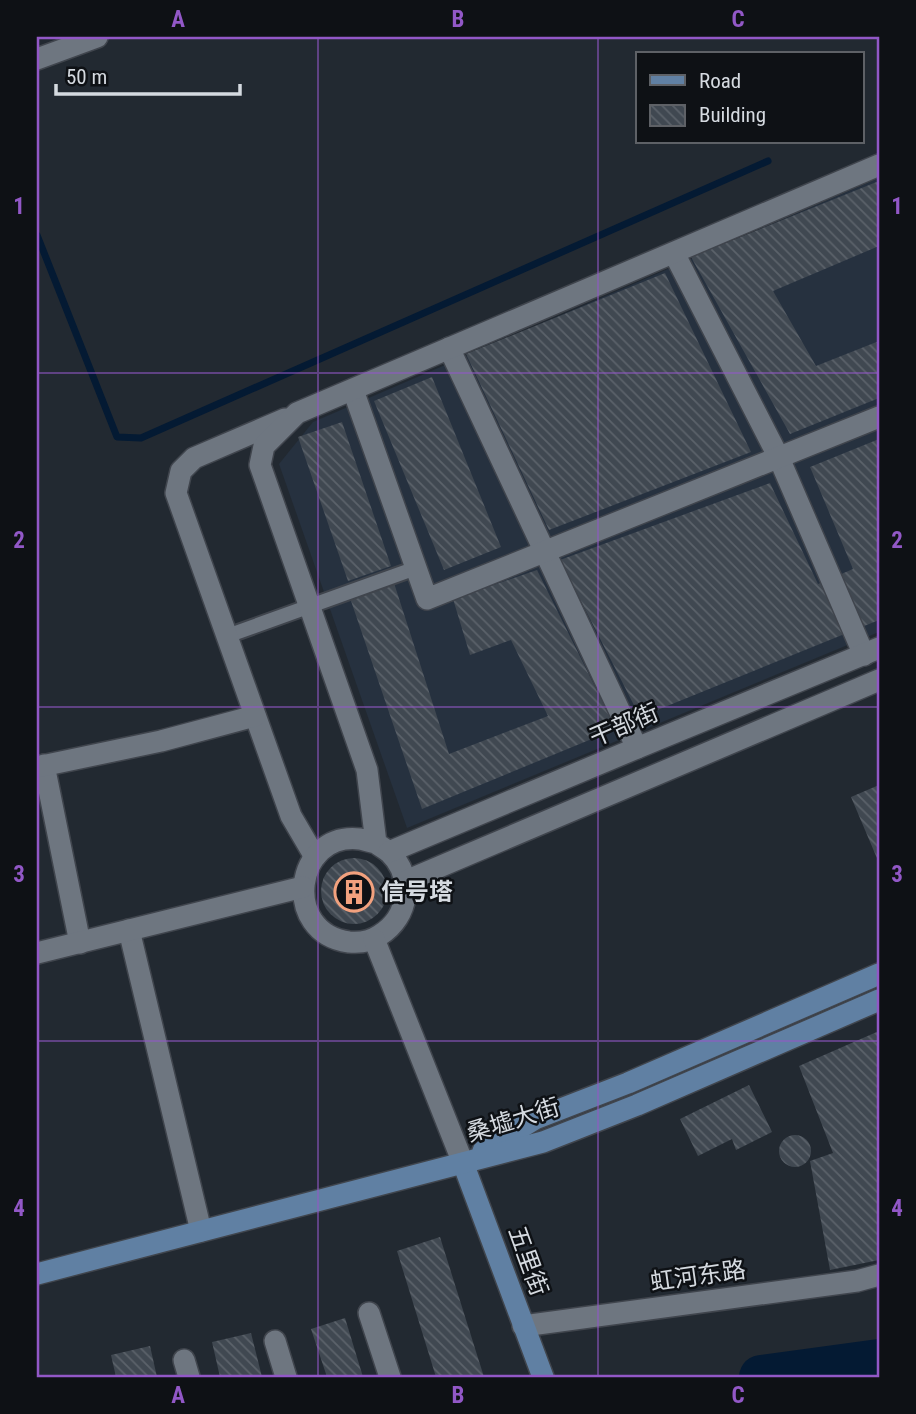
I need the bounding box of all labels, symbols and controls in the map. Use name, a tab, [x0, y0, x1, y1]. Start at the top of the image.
text: A	[171, 6, 185, 33]
text: B	[452, 6, 464, 33]
text: C	[731, 6, 745, 33]
scale bar	[56, 52, 240, 96]
legend	[636, 52, 864, 144]
text: 50 m	[66, 65, 107, 89]
text: Road	[699, 69, 741, 93]
text: Building	[699, 103, 766, 127]
text: 1	[13, 193, 25, 220]
text: 1	[891, 193, 903, 220]
text: 2	[13, 527, 25, 554]
text: 2	[891, 527, 903, 554]
street label: 干部街	[585, 698, 663, 752]
text: 3	[13, 861, 25, 888]
text: 3	[891, 861, 903, 888]
building icon: 信号塔	[333, 871, 375, 913]
place label: 信号塔	[381, 878, 453, 906]
street label: 桑墟大街	[463, 1093, 563, 1147]
text: 4	[13, 1195, 25, 1222]
text: 4	[891, 1195, 903, 1222]
street label: 五里街	[503, 1222, 553, 1300]
street label: 虹河东路	[649, 1255, 747, 1297]
text: A	[171, 1382, 185, 1409]
text: B	[452, 1382, 464, 1409]
text: C	[731, 1382, 745, 1409]

